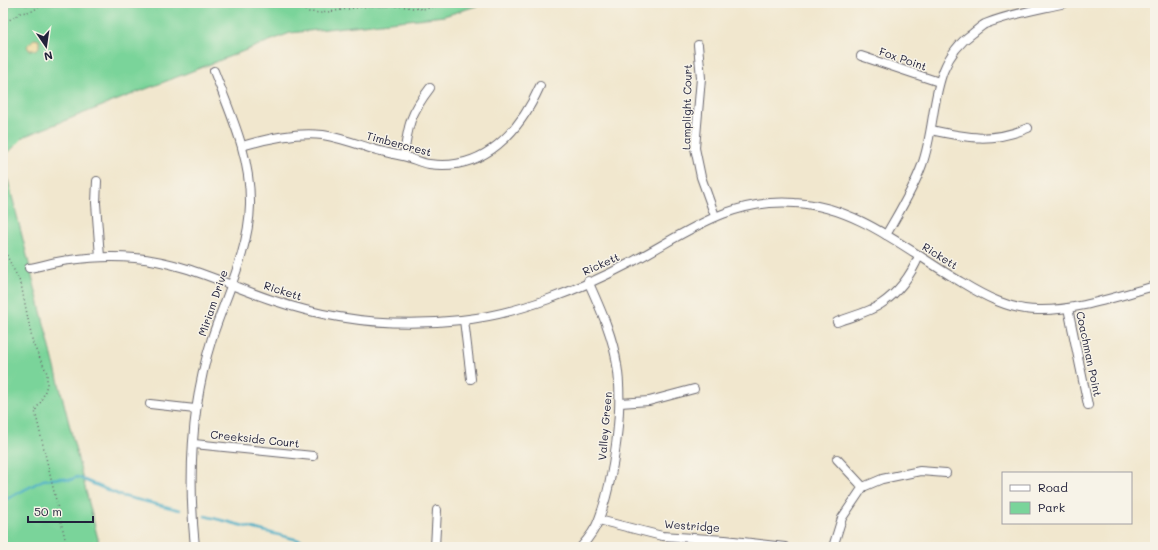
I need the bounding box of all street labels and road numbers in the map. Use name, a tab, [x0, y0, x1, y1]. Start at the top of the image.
street label: Fox Point	[877, 43, 929, 74]
street label: Lamplight Court	[678, 64, 695, 150]
street label: Timbercrest	[365, 128, 433, 159]
street label: Rickett	[920, 239, 961, 272]
street label: Rickett	[580, 249, 622, 278]
street label: Miriam Drive	[194, 267, 231, 338]
street label: Rickett	[262, 277, 304, 304]
street label: Coachman Point	[1073, 310, 1106, 398]
street label: Valley Green	[594, 391, 615, 461]
street label: Creekside Court	[210, 426, 301, 451]
street label: Westridge	[664, 516, 721, 535]

